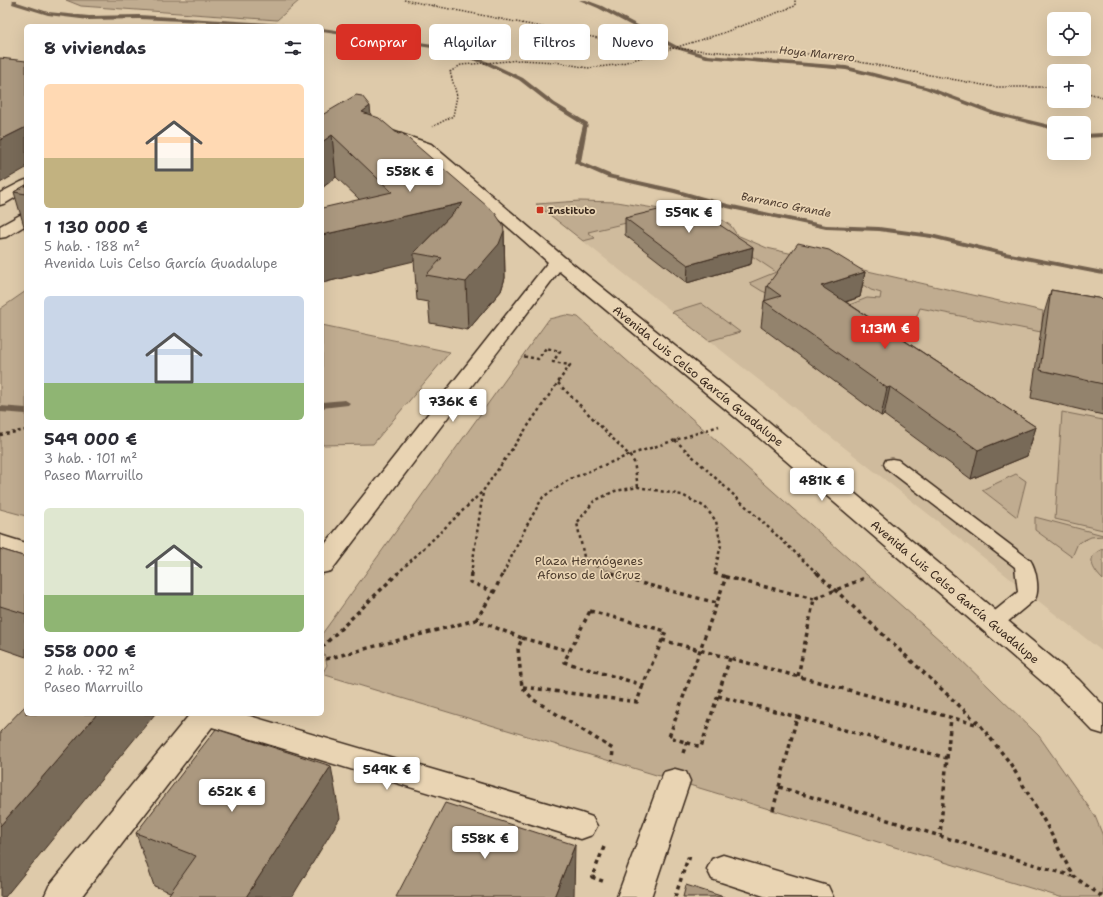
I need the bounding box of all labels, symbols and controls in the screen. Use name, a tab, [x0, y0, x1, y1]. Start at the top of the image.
map controls	[1047, 12, 1091, 160]
button: locate	[1047, 12, 1091, 56]
chip: Comprar	[336, 24, 421, 60]
chip: Alquilar	[429, 24, 511, 60]
chip: Filtros	[519, 24, 590, 60]
chip: Nuevo	[598, 24, 668, 60]
text: 8 viviendas	[44, 37, 146, 59]
icon: filters	[282, 37, 304, 59]
water label: Hoya Marrero	[778, 43, 856, 65]
button: +	[1047, 64, 1091, 108]
icon: home	[138, 110, 210, 182]
button: −	[1047, 116, 1091, 160]
pin: 558K €	[377, 159, 443, 193]
text: 558K €	[386, 163, 434, 180]
water label: Barranco Grande	[740, 189, 832, 221]
pin: 559K €	[656, 200, 722, 234]
place label: Instituto	[548, 204, 596, 217]
text: 559K €	[665, 204, 713, 221]
marker: Instituto	[535, 205, 545, 215]
text: 1 130 000 €	[44, 216, 148, 238]
text: 5 hab. · 188 m²	[44, 238, 140, 255]
text: Avenida Luis Celso García Guadalupe	[44, 255, 278, 272]
street label: Avenida Luis Celso García Guadalupe	[609, 302, 787, 450]
pin: 1.13M €	[848, 316, 922, 350]
text: 1.13M €	[860, 320, 910, 337]
icon: home	[138, 322, 210, 394]
pin: 736K €	[420, 389, 486, 423]
text: 736K €	[428, 393, 478, 410]
text: 549 000 €	[44, 428, 137, 450]
text: 3 hab. · 101 m²	[44, 450, 137, 467]
text: Paseo Marruillo	[44, 467, 143, 484]
pin: 481K €	[789, 468, 855, 502]
text: 481K €	[799, 472, 845, 489]
street label: Avenida Luis Celso García Guadalupe	[867, 517, 1043, 668]
icon: home	[138, 534, 210, 606]
park label: Plaza Hermógenes Afonso de la Cruz	[535, 553, 643, 583]
text: 558 000 €	[44, 640, 136, 662]
text: 2 hab. · 72 m²	[44, 662, 135, 679]
text: Paseo Marruillo	[44, 679, 143, 696]
pin: 549K €	[354, 757, 420, 791]
text: 549K €	[363, 761, 411, 778]
pin: 652K €	[199, 779, 265, 813]
text: 652K €	[208, 783, 256, 800]
pin: 558K €	[452, 826, 518, 860]
text: 558K €	[461, 830, 509, 847]

